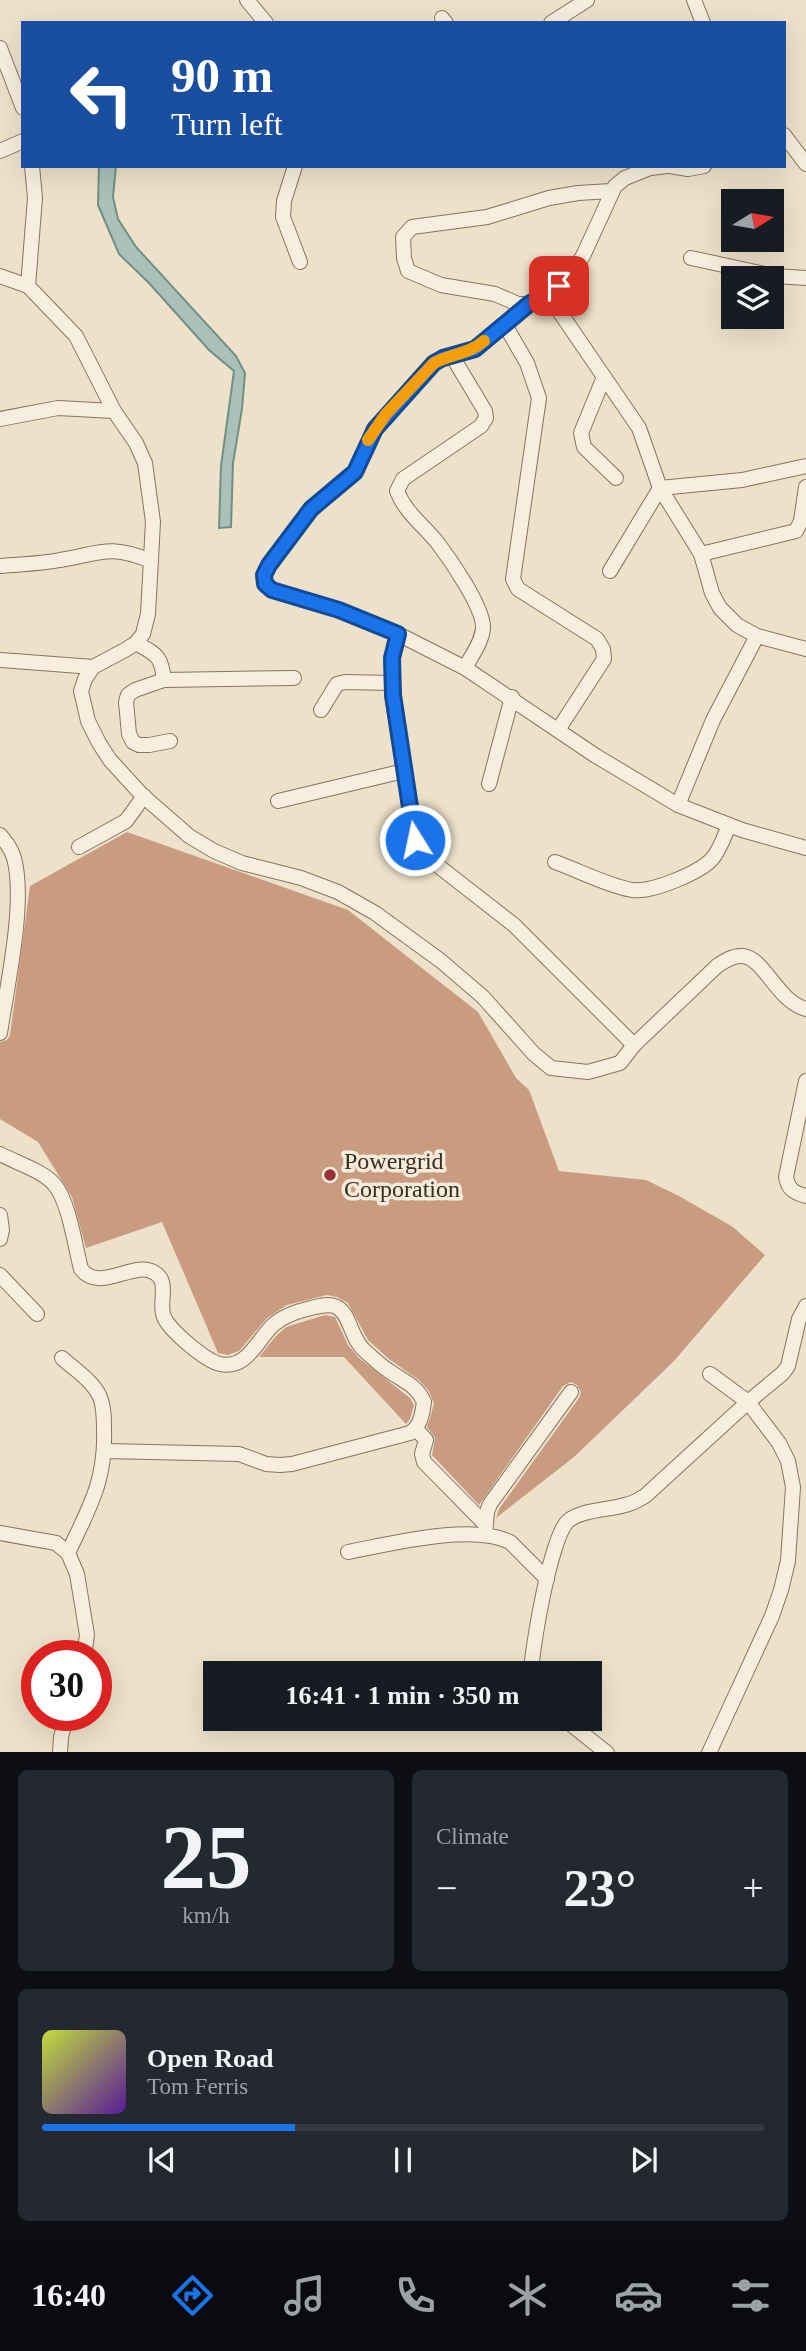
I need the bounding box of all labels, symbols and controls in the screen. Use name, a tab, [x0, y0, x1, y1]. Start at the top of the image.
text: 90 m	[171, 48, 273, 103]
icon: left	[56, 49, 147, 140]
text: Turn left	[171, 106, 283, 142]
north arrow	[721, 189, 784, 252]
map controls	[721, 189, 784, 329]
pin	[529, 256, 589, 316]
button: layers	[721, 266, 784, 329]
icon: arrive	[540, 267, 578, 305]
position arrow	[378, 803, 452, 877]
place label: Powergrid Corporation	[344, 1148, 460, 1202]
marker: Powergrid Corporation	[322, 1167, 338, 1183]
speed limit sign: 30	[21, 1640, 112, 1731]
text: 16:41 · 1 min · 350 m	[286, 1681, 520, 1710]
text: 25	[161, 1807, 252, 1908]
text: Climate	[436, 1824, 509, 1849]
text: 23°	[564, 1860, 636, 1917]
text: −	[436, 1867, 457, 1909]
text: +	[743, 1867, 764, 1909]
text: km/h	[182, 1903, 230, 1928]
text: Open Road	[147, 2044, 273, 2073]
text: Tom Ferris	[147, 2074, 248, 2099]
icon: previous	[143, 2141, 181, 2179]
icon: pause	[384, 2141, 422, 2179]
icon: next	[625, 2141, 663, 2179]
icon: directions	[168, 2271, 217, 2320]
icon: music	[280, 2271, 329, 2320]
icon: phone	[391, 2271, 440, 2320]
icon: climate	[503, 2271, 552, 2320]
icon: car	[614, 2271, 663, 2320]
icon: filters	[726, 2271, 775, 2320]
text: 16:40	[31, 2277, 106, 2313]

